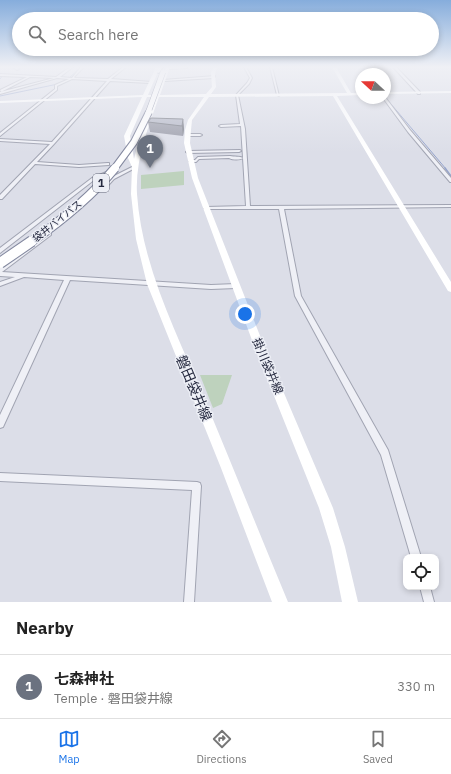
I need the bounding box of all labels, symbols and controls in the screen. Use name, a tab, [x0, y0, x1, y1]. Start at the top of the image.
search box	[12, 12, 439, 56]
icon: search	[26, 23, 48, 45]
text: Search here	[58, 25, 138, 44]
north arrow	[355, 68, 391, 104]
pin: 1	[137, 135, 163, 168]
road number: 1	[93, 174, 109, 192]
street label: 袋井バイパス	[30, 197, 84, 245]
your location	[235, 304, 255, 324]
street label: 掛川袋井線	[249, 335, 287, 397]
street label: 磐田袋井線	[172, 352, 216, 424]
map controls	[403, 554, 439, 590]
button: locate	[403, 554, 439, 590]
text: Nearby	[16, 617, 74, 639]
text: 七森神社	[54, 669, 114, 688]
text: 1	[25, 678, 33, 695]
text: 330 m	[397, 678, 435, 695]
text: Temple · 磐田袋井線	[54, 690, 173, 707]
tab: Map	[58, 728, 80, 766]
tab: Directions	[196, 728, 247, 766]
tab: Saved	[363, 728, 393, 766]

